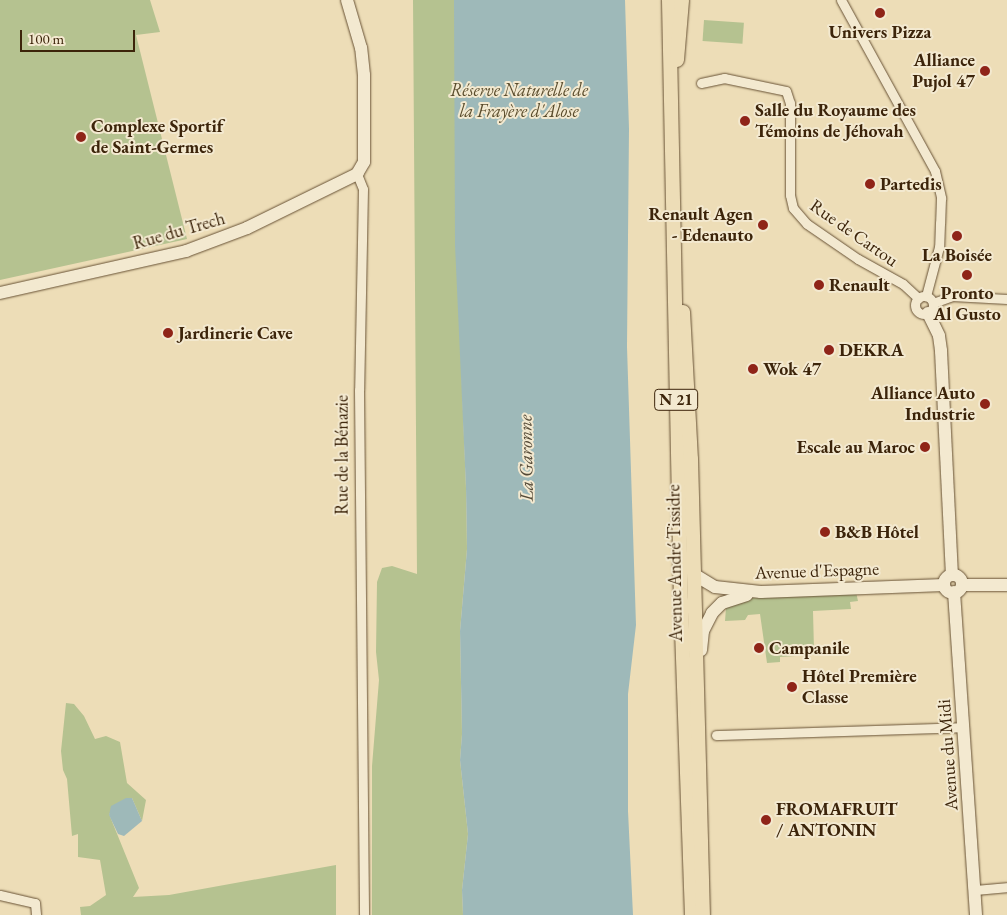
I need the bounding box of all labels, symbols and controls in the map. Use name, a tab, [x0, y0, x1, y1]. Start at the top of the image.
marker: Univers Pizza	[874, 7, 886, 19]
scale bar	[22, 20, 138, 52]
place label: Univers Pizza	[829, 21, 931, 43]
text: 100 m	[28, 29, 64, 48]
place label: Alliance Pujol 47	[912, 50, 975, 92]
marker: Alliance Pujol 47	[979, 65, 991, 77]
park label: Réserve Naturelle de la Frayère d'Alose	[450, 80, 588, 122]
place label: Salle du Royaume des Témoins de Jéhovah	[755, 100, 916, 142]
marker: Salle du Royaume des Témoins de Jéhovah	[739, 115, 751, 127]
place label: Complexe Sportif de Saint-Germes	[91, 116, 223, 158]
marker: Complexe Sportif de Saint-Germes	[75, 131, 87, 143]
place label: Partedis	[880, 173, 942, 195]
marker: Partedis	[864, 178, 876, 190]
street label: Rue de Cartou	[806, 195, 902, 271]
place label: Renault Agen - Edenauto	[648, 204, 753, 246]
street label: Rue du Trech	[130, 208, 228, 254]
marker: Renault Agen - Edenauto	[757, 219, 769, 231]
marker: La Boisée	[951, 230, 963, 242]
place label: La Boisée	[922, 244, 992, 266]
marker: Pronto Al Gusto	[961, 269, 973, 281]
place label: Renault	[829, 274, 890, 296]
marker: Renault	[813, 279, 825, 291]
place label: Pronto Al Gusto	[933, 283, 1001, 326]
place label: Jardinerie Cave	[178, 322, 293, 344]
marker: Jardinerie Cave	[162, 327, 174, 339]
place label: DEKRA	[839, 339, 904, 361]
marker: DEKRA	[823, 344, 835, 356]
place label: Wok 47	[763, 358, 821, 380]
marker: Wok 47	[747, 363, 759, 375]
place label: Alliance Auto Industrie	[871, 383, 975, 426]
road number: N 21	[654, 386, 698, 414]
street label: Rue de la Bénazie	[331, 395, 353, 515]
marker: Alliance Auto Industrie	[979, 398, 991, 410]
water label: La Garonne	[514, 414, 538, 502]
place label: Escale au Maroc	[797, 436, 915, 458]
marker: Escale au Maroc	[919, 441, 931, 453]
street label: Avenue André Tissidre	[663, 484, 687, 642]
place label: B&B Hôtel	[835, 521, 919, 543]
marker: B&B Hôtel	[819, 526, 831, 538]
street label: Avenue d'Espagne	[754, 558, 880, 584]
place label: Campanile	[769, 637, 850, 659]
marker: Campanile	[753, 642, 765, 654]
place label: Hôtel Première Classe	[802, 666, 917, 709]
marker: Hôtel Première Classe	[786, 681, 798, 693]
street label: Avenue du Midi	[933, 699, 963, 811]
place label: FROMAFRUIT / ANTONIN	[776, 799, 898, 842]
marker: FROMAFRUIT / ANTONIN	[760, 814, 772, 826]

